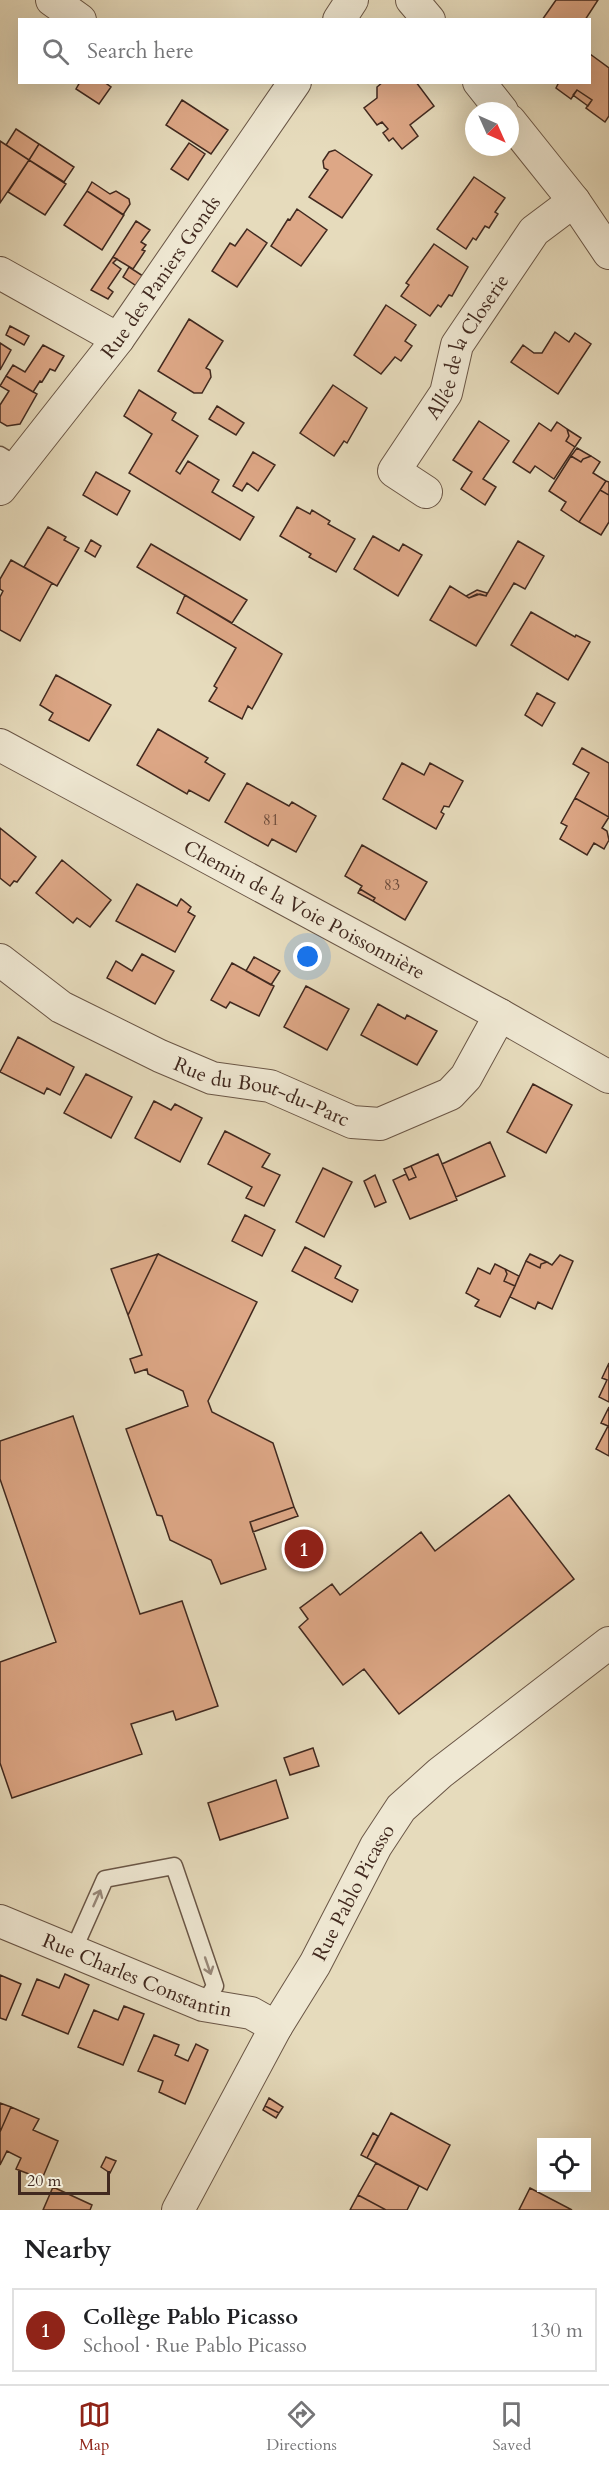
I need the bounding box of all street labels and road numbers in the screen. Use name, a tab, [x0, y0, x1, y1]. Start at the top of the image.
street label: Rue des Paniers Gonds	[95, 190, 227, 364]
street label: Allée de la Closerie	[419, 269, 515, 425]
street label: Chemin de la Voie Poissonnière	[179, 834, 430, 986]
street label: Rue du Bout-du-Parc	[170, 1050, 354, 1133]
street label: Rue Pablo Picasso	[306, 1819, 401, 1965]
street label: Rue Charles Constantin	[38, 1927, 235, 2024]

